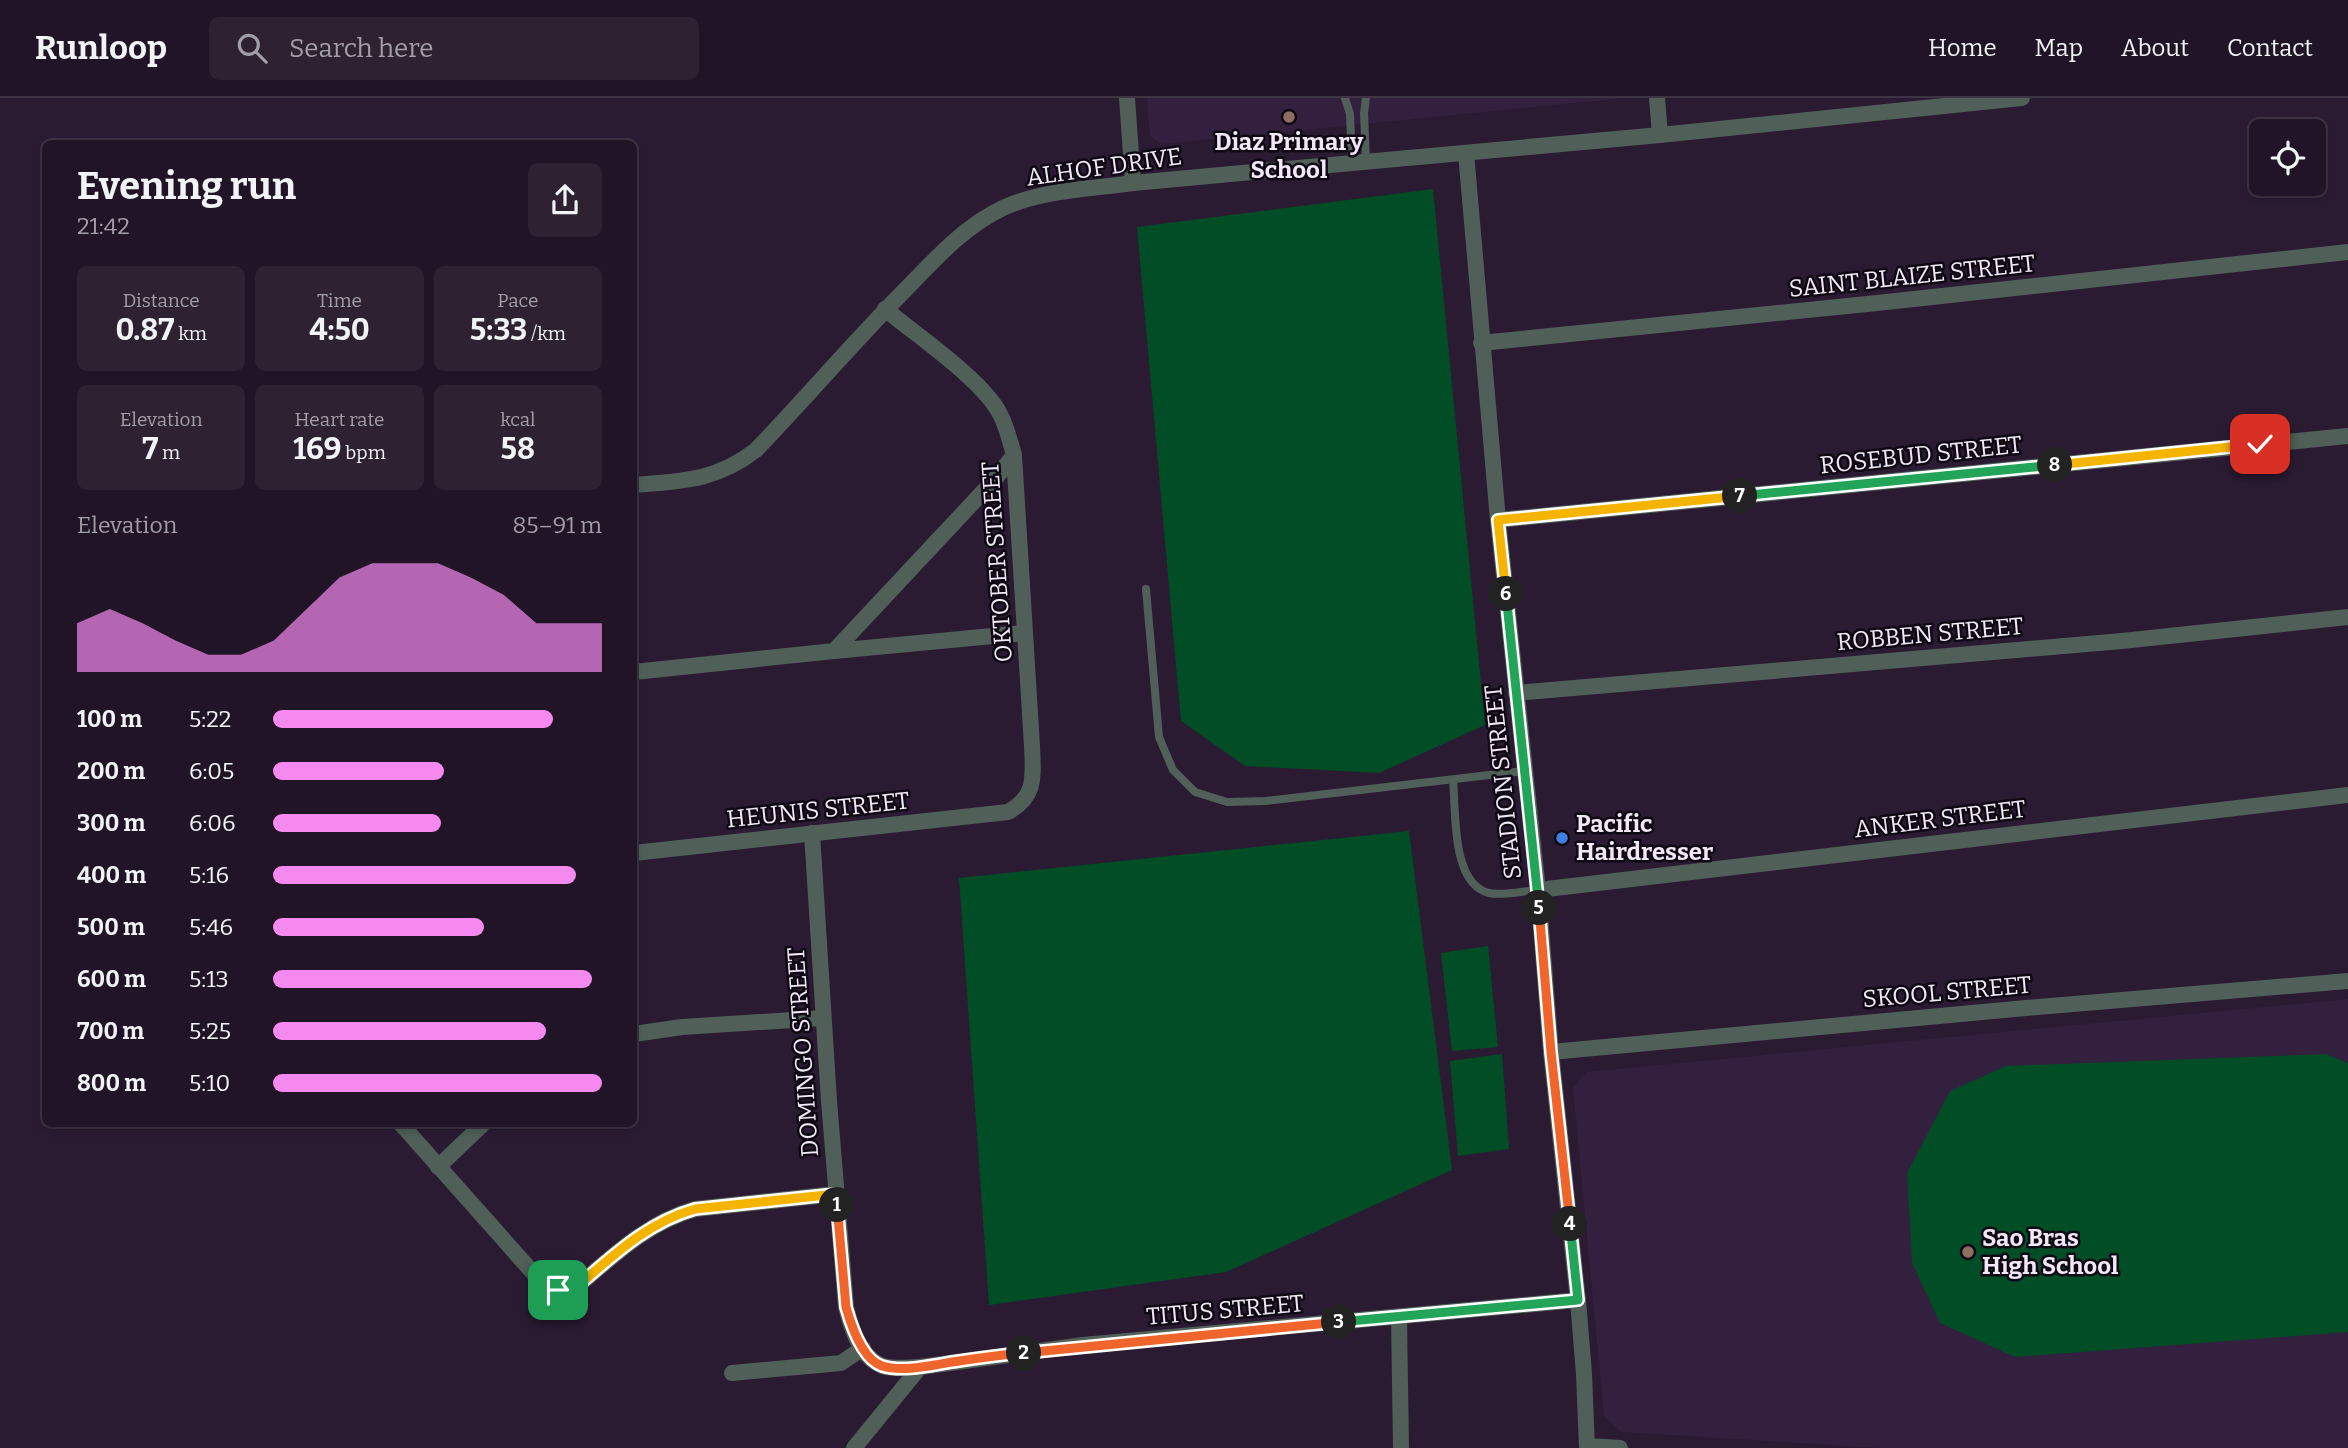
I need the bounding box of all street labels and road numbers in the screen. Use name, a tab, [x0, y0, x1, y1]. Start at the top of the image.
street label: ALHOF DRIVE	[1024, 142, 1184, 192]
street label: SAINT BLAIZE STREET	[1787, 249, 2037, 303]
street label: ROSEBUD STREET	[1819, 430, 2023, 480]
street label: OKTOBER STREET	[976, 461, 1018, 663]
street label: ROBBEN STREET	[1835, 612, 2025, 656]
street label: STADION STREET	[1479, 683, 1527, 881]
street label: HEUNIS STREET	[725, 786, 911, 834]
street label: ANKER STREET	[1853, 795, 2027, 843]
street label: DOMINGO STREET	[782, 946, 824, 1158]
street label: SKOOL STREET	[1861, 971, 2033, 1013]
street label: TITUS STREET	[1145, 1289, 1305, 1331]

